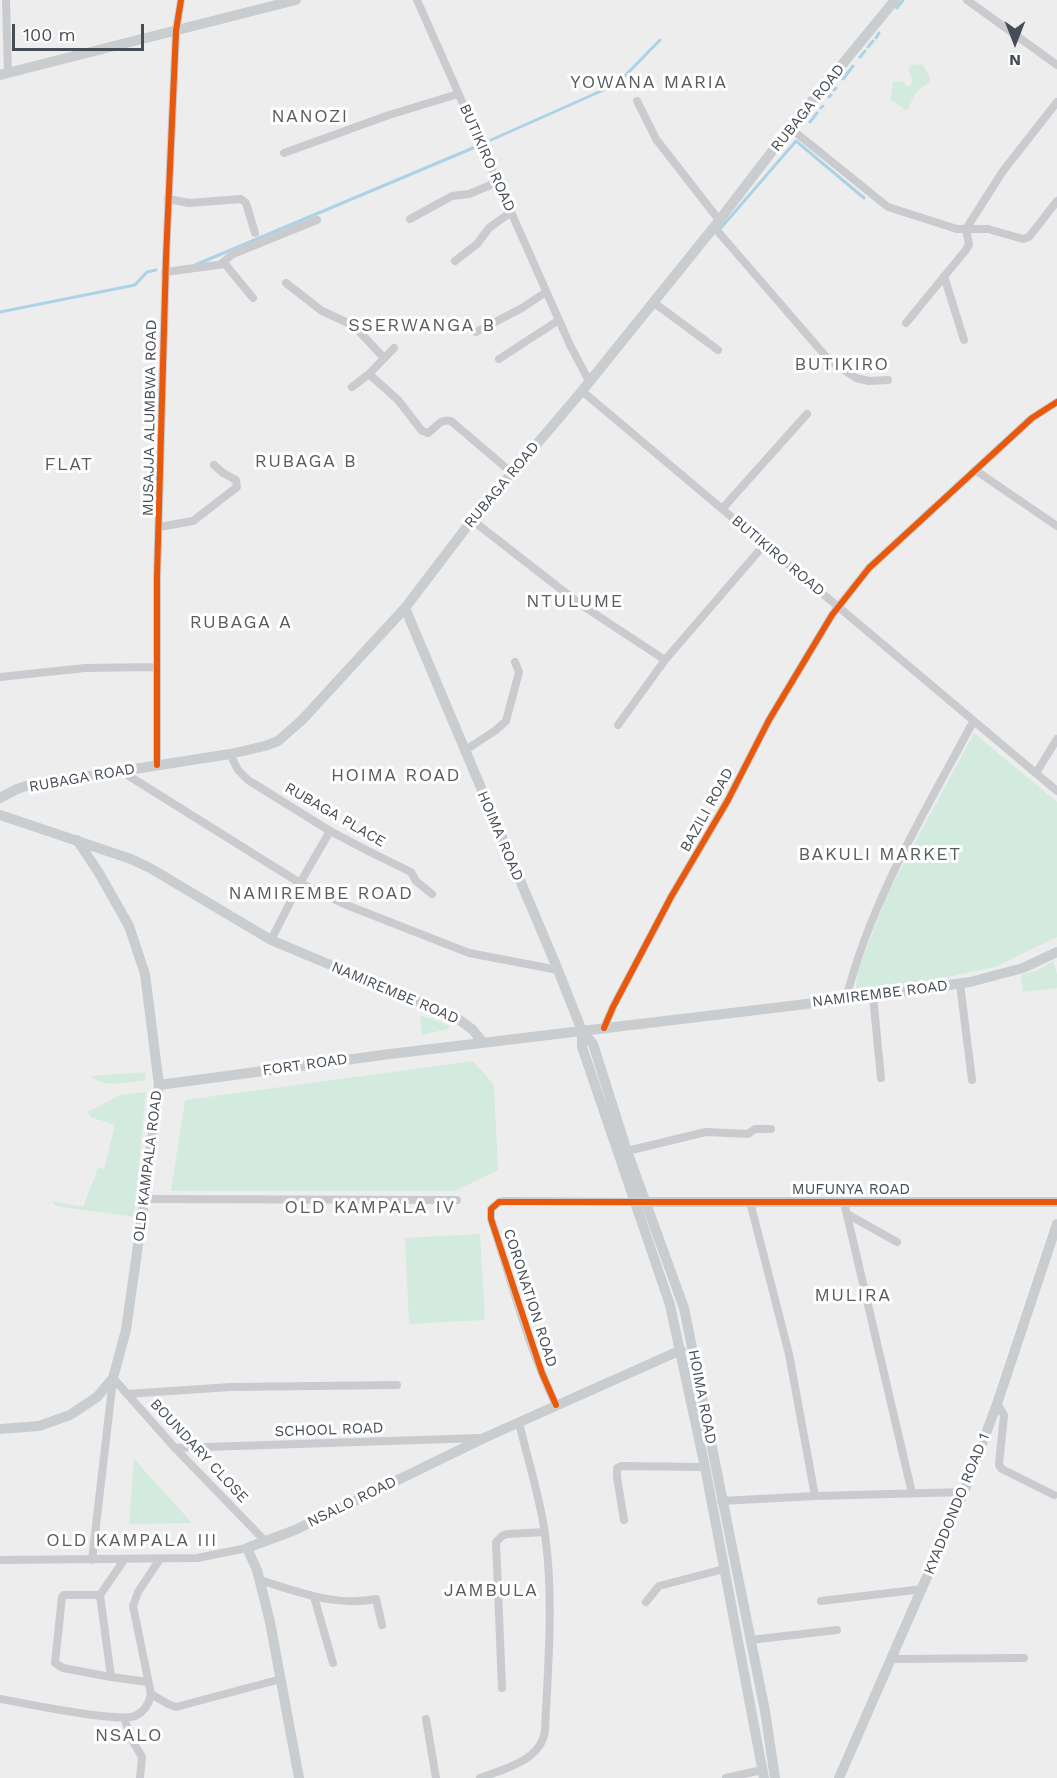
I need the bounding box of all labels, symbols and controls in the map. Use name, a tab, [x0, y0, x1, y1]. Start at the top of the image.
scale bar	[15, 12, 147, 50]
north arrow	[985, 12, 1045, 72]
text: 100 m	[23, 24, 76, 45]
text: N	[1009, 51, 1021, 70]
street label: RUBAGA ROAD	[767, 61, 849, 155]
district label: YOWANA MARIA	[570, 72, 728, 94]
street label: BUTIKIRO ROAD	[455, 101, 519, 215]
district label: NANOZI	[271, 106, 349, 128]
district label: SSERWANGA B	[348, 315, 496, 337]
street label: MUSAJJA ALUMBWA ROAD	[139, 320, 161, 516]
district label: BUTIKIRO	[794, 354, 890, 376]
street label: RUBAGA ROAD	[461, 438, 543, 532]
district label: RUBAGA B	[255, 451, 357, 473]
district label: FLAT	[45, 454, 93, 476]
street label: BUTIKIRO ROAD	[728, 512, 828, 600]
district label: NTULUME	[526, 591, 624, 613]
district label: RUBAGA A	[190, 612, 292, 634]
street label: RUBAGA ROAD	[28, 760, 136, 796]
district label: HOIMA ROAD	[331, 765, 461, 787]
street label: BAZILI ROAD	[676, 765, 738, 855]
street label: RUBAGA PLACE	[281, 779, 389, 851]
street label: HOIMA ROAD	[473, 788, 527, 884]
district label: BAKULI MARKET	[798, 844, 962, 866]
district label: NAMIREMBE ROAD	[229, 883, 413, 905]
street label: NAMIREMBE ROAD	[329, 958, 461, 1028]
street label: NAMIREMBE ROAD	[811, 977, 949, 1011]
street label: FORT ROAD	[261, 1050, 349, 1080]
street label: OLD KAMPALA ROAD	[130, 1089, 166, 1243]
street label: MUFUNYA ROAD	[792, 1181, 910, 1199]
district label: OLD KAMPALA IV	[284, 1197, 456, 1219]
street label: CORONATION ROAD	[499, 1227, 561, 1369]
district label: MULIRA	[814, 1285, 892, 1307]
street label: HOIMA ROAD	[684, 1348, 720, 1446]
street label: BOUNDARY CLOSE	[146, 1395, 252, 1507]
street label: SCHOOL ROAD	[274, 1419, 384, 1441]
street label: KYADDONDO ROAD 1	[920, 1431, 994, 1577]
street label: NSALO ROAD	[305, 1473, 399, 1531]
district label: OLD KAMPALA III	[46, 1530, 218, 1552]
district label: JAMBULA	[444, 1580, 538, 1602]
district label: NSALO	[95, 1725, 163, 1747]

